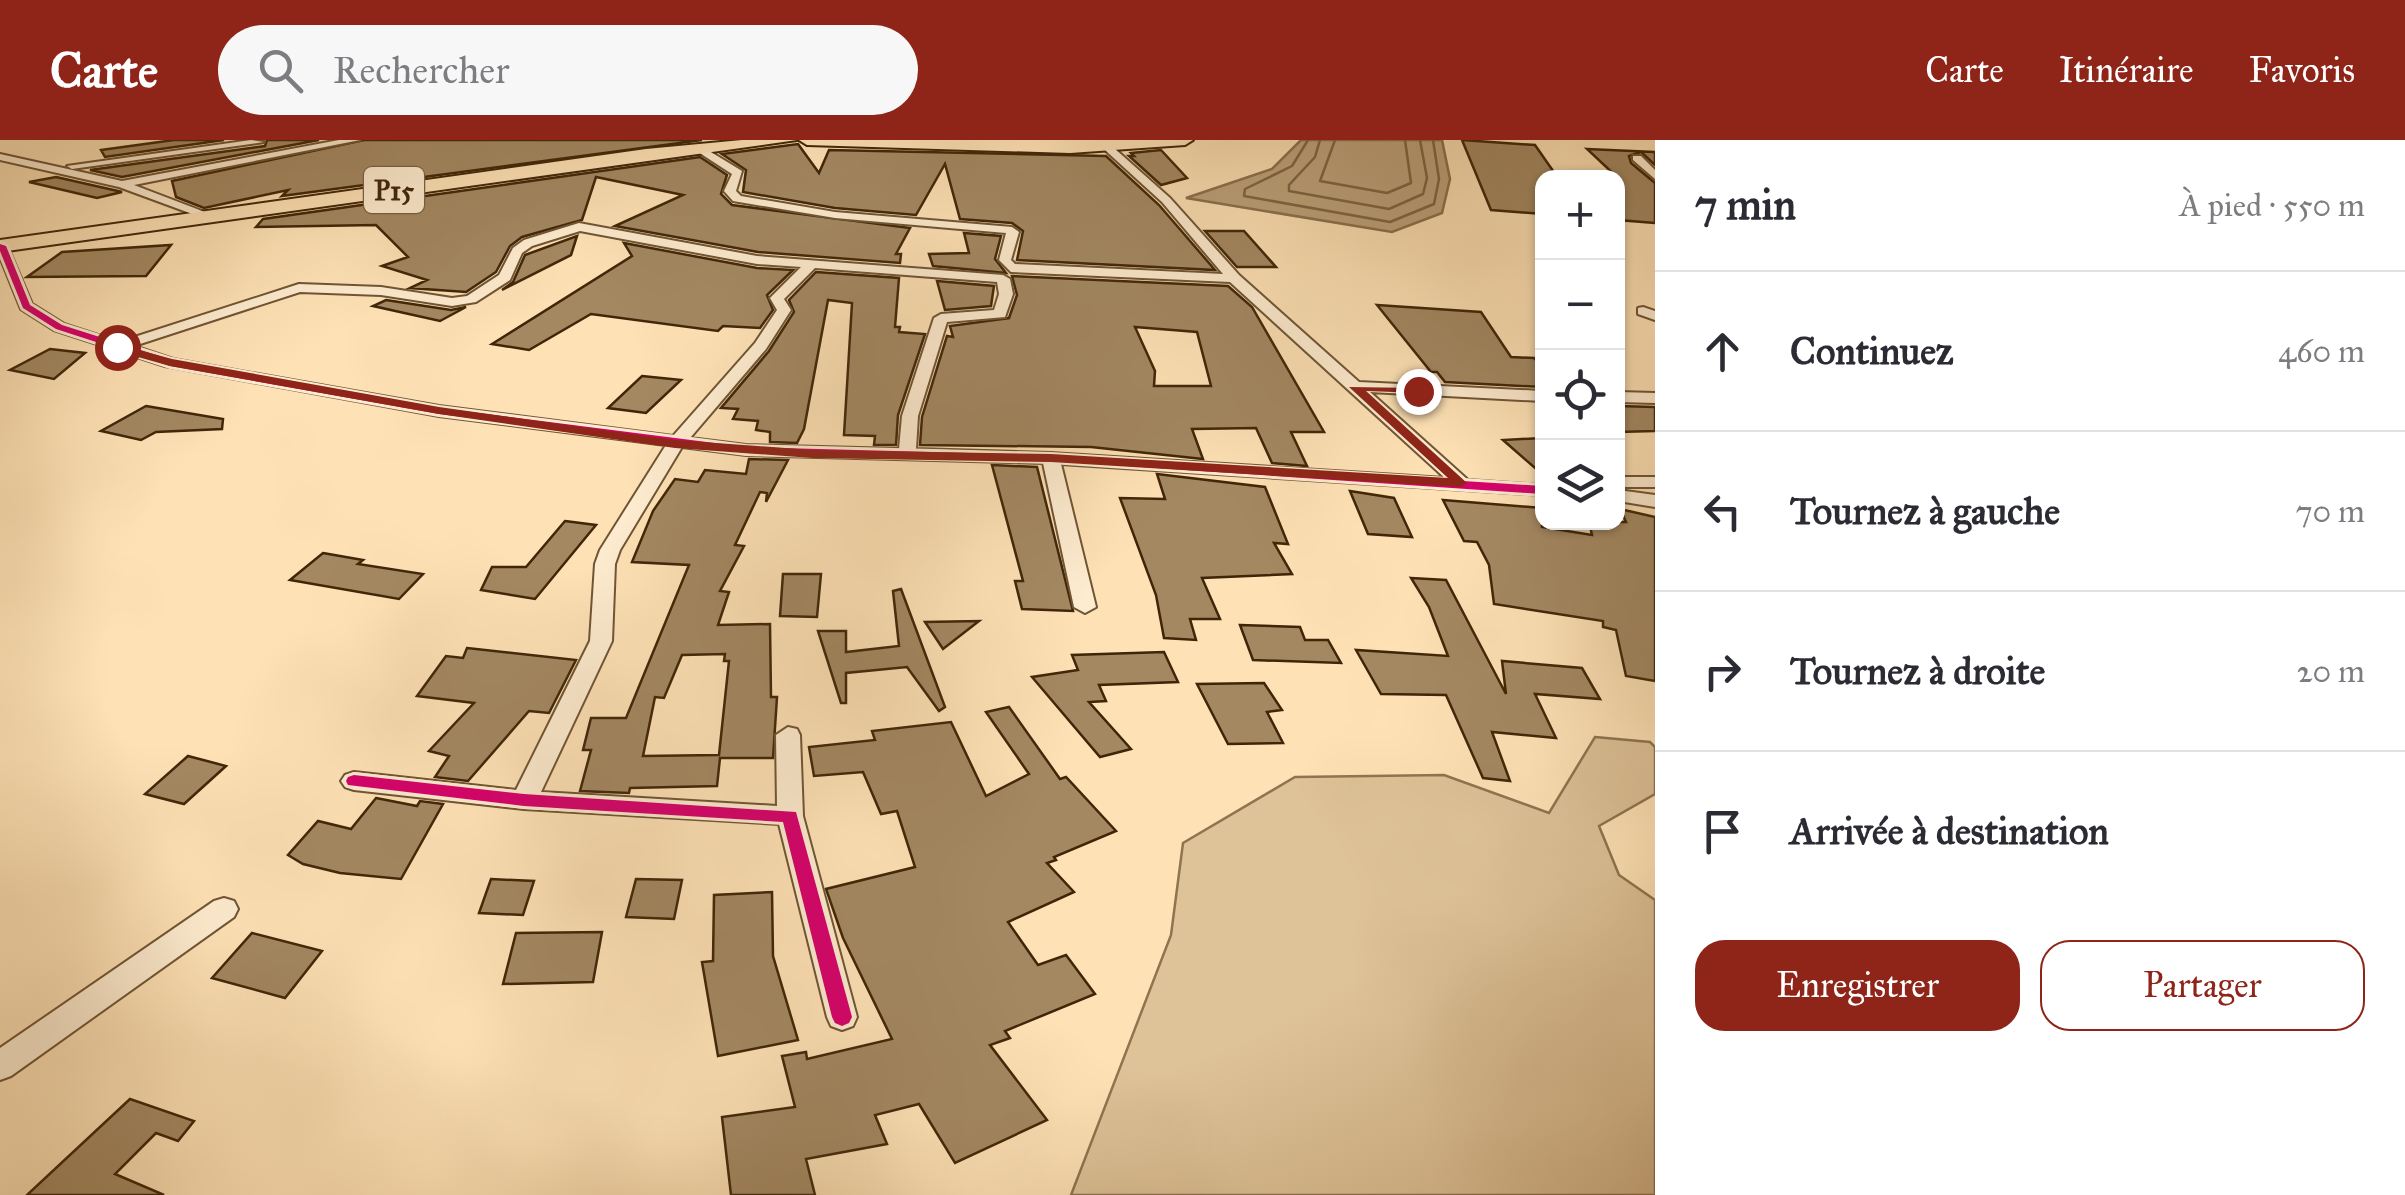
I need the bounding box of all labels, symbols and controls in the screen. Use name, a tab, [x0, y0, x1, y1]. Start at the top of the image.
search box	[218, 25, 918, 115]
text: Carte	[50, 41, 158, 100]
icon: search	[253, 43, 308, 98]
text: Rechercher	[333, 47, 509, 93]
text: Carte	[1925, 49, 2004, 92]
text: Itinéraire	[2059, 49, 2194, 92]
text: Favoris	[2249, 49, 2355, 92]
road number: P15	[364, 167, 424, 213]
map controls	[1535, 170, 1625, 530]
button: +	[1535, 170, 1625, 260]
text: 7 min	[1695, 179, 1796, 231]
text: À pied · 550 m	[2180, 186, 2365, 225]
button: −	[1535, 260, 1625, 350]
icon: ahead	[1695, 324, 1750, 379]
route start	[95, 325, 141, 371]
text: Continuez	[1790, 328, 1954, 374]
text: 460 m	[2278, 332, 2365, 371]
button: locate	[1535, 350, 1625, 440]
route end	[1396, 369, 1442, 415]
button: layers	[1535, 440, 1625, 530]
icon: left	[1695, 484, 1750, 539]
text: Tournez à gauche	[1790, 488, 2060, 534]
text: 70 m	[2296, 492, 2365, 531]
icon: right	[1695, 644, 1750, 699]
text: Tournez à droite	[1790, 648, 2045, 694]
text: 20 m	[2297, 652, 2365, 691]
icon: arrive	[1695, 804, 1750, 859]
text: Arrivée à destination	[1790, 808, 2109, 854]
button: Enregistrer	[1695, 940, 2020, 1031]
button: Partager	[2040, 940, 2365, 1031]

